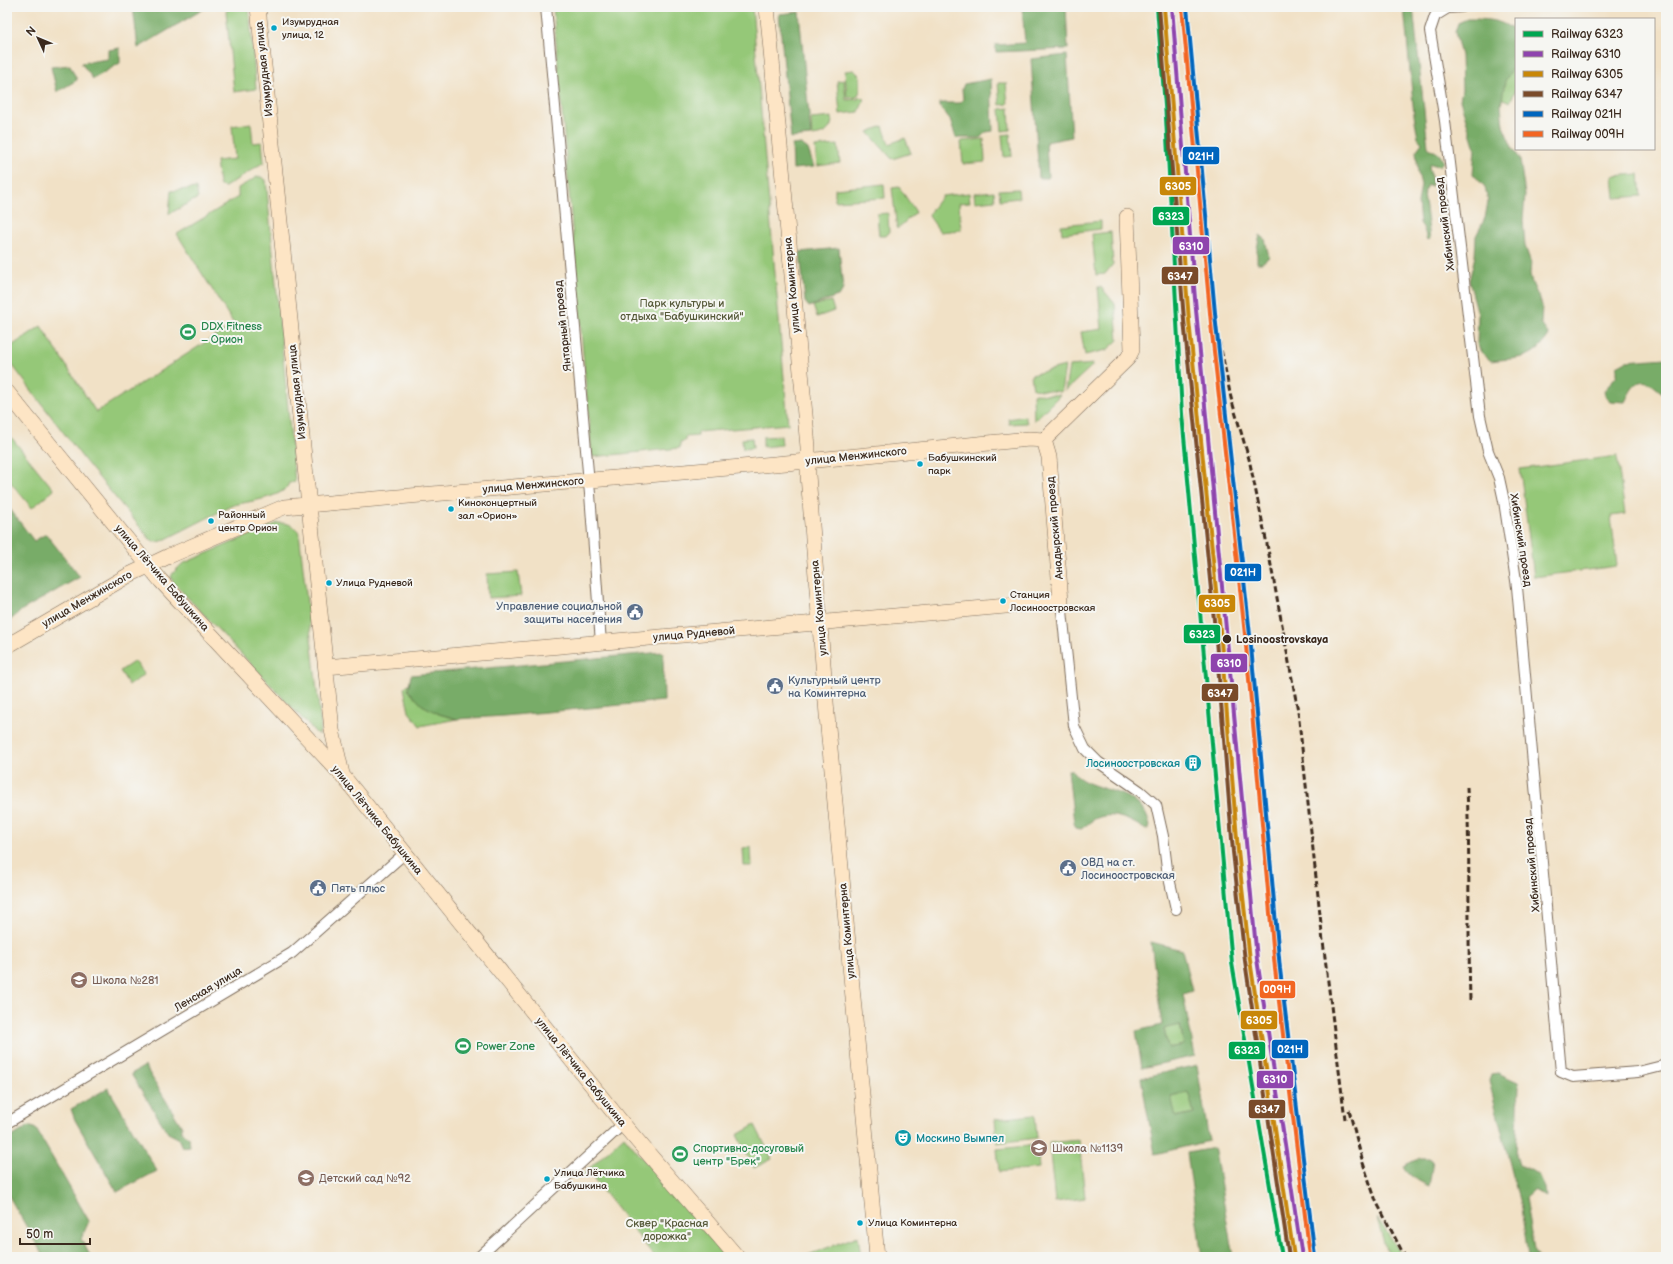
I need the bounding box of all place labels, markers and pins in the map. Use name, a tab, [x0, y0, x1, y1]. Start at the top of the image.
place label: Изумрудная улица, 12	[282, 16, 339, 41]
marker: Изумрудная улица, 12	[269, 23, 279, 33]
place label: DDX Fitness – Орион	[201, 320, 263, 346]
sports icon: DDX Fitness – Орион	[178, 322, 198, 342]
place label: Бабушкинский парк	[928, 452, 997, 477]
marker: Бабушкинский парк	[915, 459, 925, 469]
place label: Киноконцертный зал «Орион»	[458, 497, 537, 522]
marker: Киноконцертный зал «Орион»	[446, 504, 456, 514]
place label: Районный центр Орион	[218, 509, 277, 534]
marker: Районный центр Орион	[206, 516, 216, 526]
place label: Улица Рудневой	[336, 577, 413, 589]
marker: Улица Рудневой	[324, 578, 334, 588]
place label: Станция Лосиноостровская	[1009, 589, 1096, 614]
marker: Станция Лосиноостровская	[998, 596, 1008, 606]
place label: Управление социальной защиты населения	[496, 600, 622, 626]
public building icon: Управление социальной защиты населения	[625, 602, 645, 622]
marker: Losinoostrovskaya	[1221, 633, 1233, 645]
place label: Losinoostrovskaya	[1236, 633, 1328, 646]
place label: Культурный центр на Коминтерна	[788, 674, 882, 700]
public building icon: Культурный центр на Коминтерна	[765, 676, 785, 696]
building icon: Лосиноостровская	[1183, 753, 1203, 773]
place label: Лосиноостровская	[1085, 757, 1180, 770]
place label: ОВД на ст. Лосиноостровская	[1080, 856, 1175, 882]
public building icon: ОВД на ст. Лосиноостровская	[1058, 858, 1078, 878]
public building icon: Пять плюс	[308, 878, 328, 898]
place label: Пять плюс	[331, 882, 386, 895]
school or university icon: Школа №281	[69, 970, 89, 990]
place label: Школа №281	[92, 974, 159, 987]
sports icon: Power Zone	[453, 1036, 473, 1056]
place label: Power Zone	[476, 1040, 536, 1053]
theatre icon: Москино Вымпел	[893, 1128, 913, 1148]
place label: Москино Вымпел	[916, 1132, 1004, 1145]
school or university icon: Школа №1139	[1029, 1138, 1049, 1158]
place label: Спортивно-досуговый центр "Брек"	[693, 1142, 804, 1168]
place label: Школа №1139	[1052, 1142, 1123, 1155]
sports icon: Спортивно-досуговый центр "Брек"	[670, 1144, 690, 1164]
place label: Улица Лётчика Бабушкина	[554, 1167, 625, 1192]
school or university icon: Детский сад №92	[296, 1168, 316, 1188]
place label: Детский сад №92	[319, 1172, 411, 1185]
marker: Улица Лётчика Бабушкина	[542, 1174, 552, 1184]
place label: Улица Коминтерна	[868, 1217, 957, 1229]
marker: Улица Коминтерна	[855, 1218, 865, 1228]

